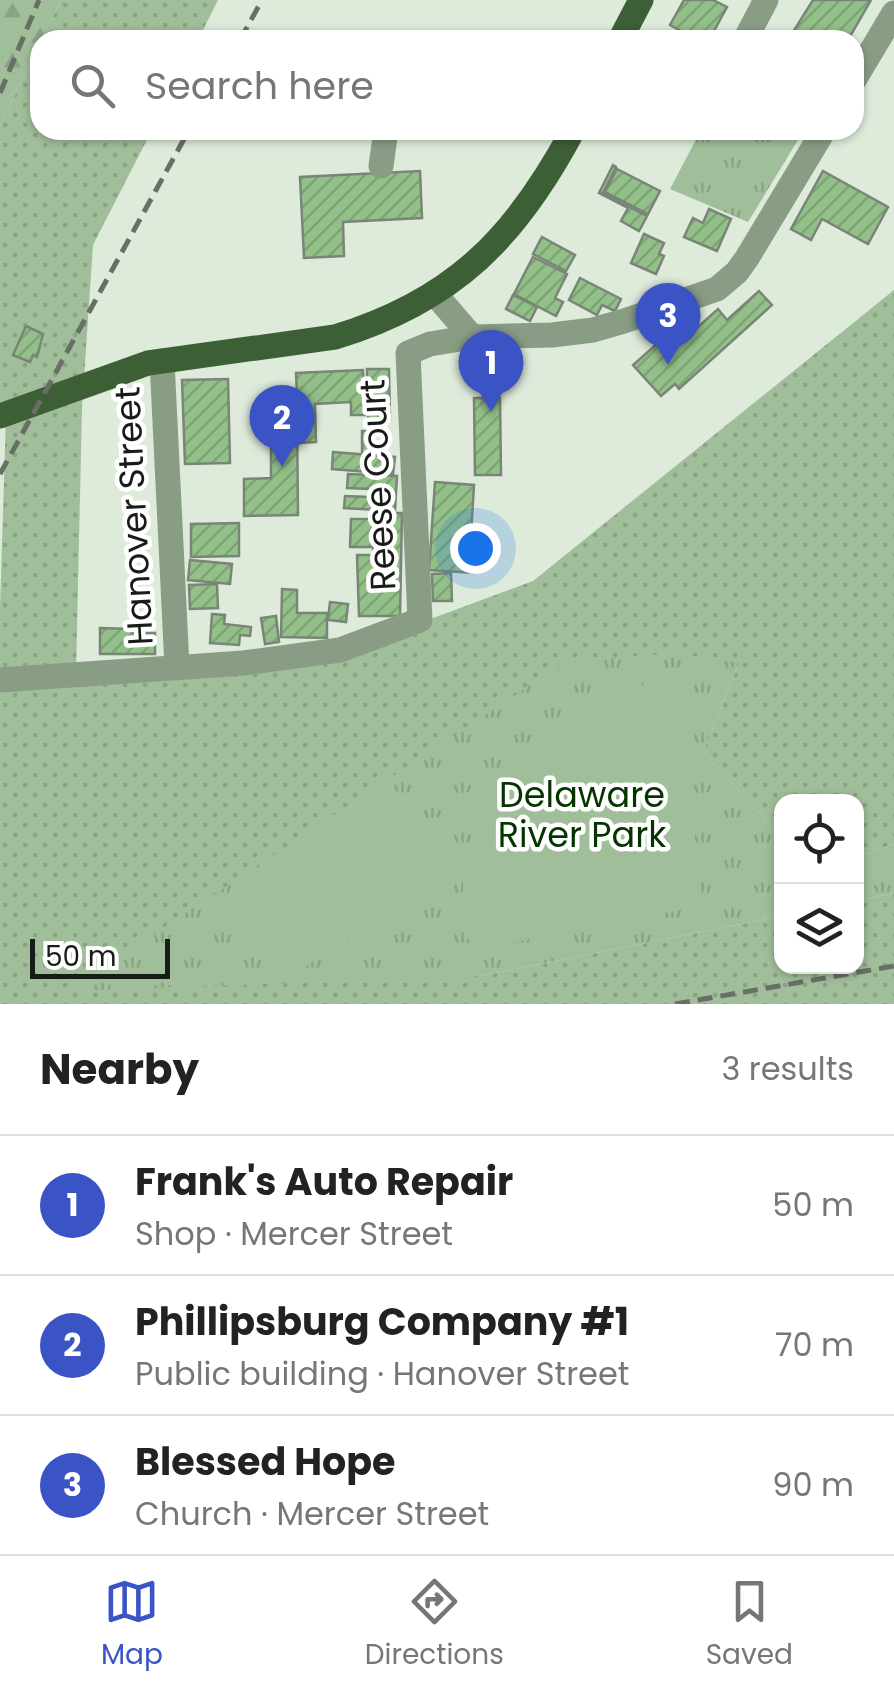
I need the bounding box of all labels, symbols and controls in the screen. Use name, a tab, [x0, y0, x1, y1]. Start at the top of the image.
search box	[30, 30, 864, 140]
icon: search	[65, 58, 120, 113]
text: Search here	[145, 59, 374, 112]
pin: 3	[636, 282, 700, 365]
pin: 1	[458, 330, 524, 412]
street label: Reese Court	[347, 378, 408, 592]
pin: 2	[250, 384, 314, 467]
street label: Hanover Street	[102, 385, 165, 647]
your location	[450, 523, 501, 574]
park label: Delaware River Park	[498, 770, 666, 859]
map controls	[774, 794, 864, 974]
button: locate	[774, 794, 864, 884]
button: layers	[774, 884, 864, 974]
scale bar	[30, 934, 170, 978]
text: 50 m	[45, 937, 116, 976]
text: Nearby	[40, 1040, 199, 1099]
text: 3 results	[721, 1046, 854, 1091]
text: Frank's Auto Repair	[135, 1155, 513, 1208]
text: 1	[66, 1182, 79, 1227]
text: 50 m	[772, 1182, 854, 1227]
text: Shop · Mercer Street	[135, 1211, 453, 1256]
text: Phillipsburg Company #1	[135, 1295, 629, 1348]
text: 2	[63, 1322, 82, 1367]
text: 70 m	[775, 1322, 854, 1367]
text: Public building · Hanover Street	[135, 1351, 629, 1396]
text: Blessed Hope	[135, 1435, 396, 1488]
text: 3	[63, 1462, 82, 1507]
text: 90 m	[772, 1462, 854, 1507]
text: Church · Mercer Street	[135, 1491, 489, 1536]
tab: Map	[101, 1574, 163, 1676]
tab: Directions	[365, 1574, 504, 1676]
tab: Saved	[706, 1574, 793, 1676]

